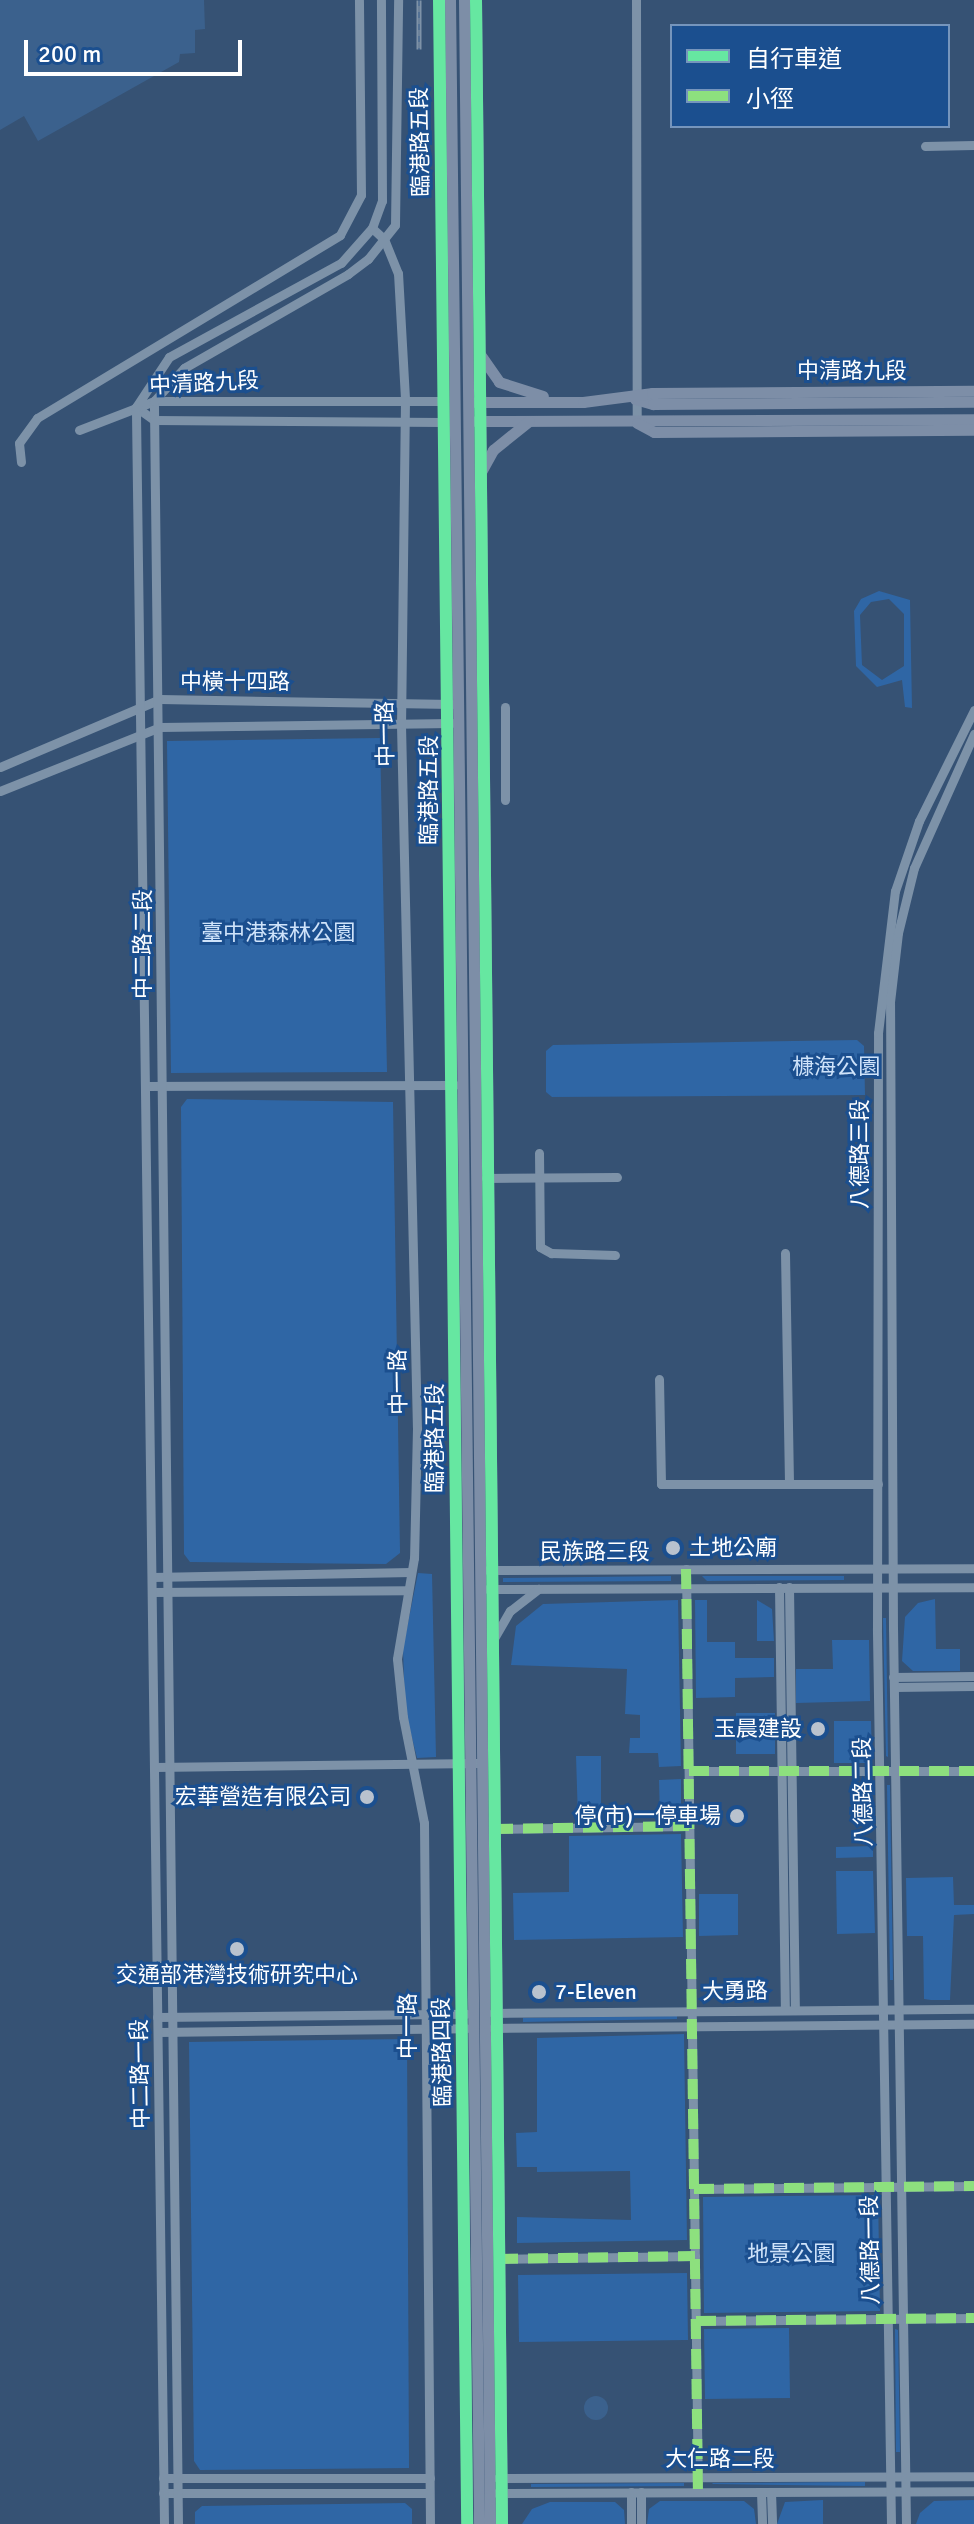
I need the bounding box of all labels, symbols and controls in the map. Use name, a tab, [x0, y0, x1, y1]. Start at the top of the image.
scale bar	[28, 24, 246, 74]
legend	[670, 24, 950, 128]
text: 200 m	[38, 39, 101, 69]
text: 自行車道	[746, 44, 842, 74]
text: 小徑	[746, 84, 794, 114]
street label: 臨港路五段	[406, 87, 434, 197]
street label: 中清路九段	[797, 358, 907, 384]
street label: 中清路九段	[148, 367, 260, 399]
street label: 中橫十四路	[180, 669, 290, 695]
street label: 中一路	[371, 701, 399, 767]
street label: 臨港路五段	[416, 735, 442, 845]
street label: 中二路二段	[130, 889, 156, 999]
park label: 臺中港森林公園	[201, 920, 355, 946]
park label: 槺海公園	[792, 1054, 880, 1080]
street label: 八德路三段	[847, 1099, 873, 1209]
street label: 中一路	[384, 1349, 412, 1415]
street label: 臨港路五段	[422, 1383, 448, 1493]
place label: 土地公廟	[689, 1535, 777, 1561]
street label: 民族路三段	[540, 1539, 650, 1565]
marker: 土地公廟	[664, 1539, 682, 1557]
place label: 玉晨建設	[714, 1716, 802, 1742]
marker: 玉晨建設	[809, 1720, 827, 1738]
street label: 八德路二段	[849, 1737, 877, 1847]
place label: 宏華營造有限公司	[175, 1784, 351, 1810]
marker: 宏華營造有限公司	[358, 1788, 376, 1806]
place label: 停(市)一停車場	[574, 1803, 721, 1829]
marker: 停(市)一停車場	[728, 1807, 746, 1825]
marker: 交通部港灣技術研究中心	[228, 1940, 246, 1958]
place label: 交通部港灣技術研究中心	[116, 1962, 358, 1988]
street label: 大勇路	[702, 1977, 768, 2005]
place label: 7-Eleven	[555, 1979, 637, 2005]
marker: 7-Eleven	[530, 1983, 548, 2001]
street label: 中一路	[395, 1993, 421, 2059]
street label: 臨港路四段	[428, 1997, 456, 2107]
street label: 中二路一段	[126, 2019, 154, 2129]
street label: 八德路一段	[856, 2195, 884, 2305]
park label: 地景公園	[747, 2241, 835, 2267]
street label: 大仁路二段	[665, 2446, 775, 2472]

